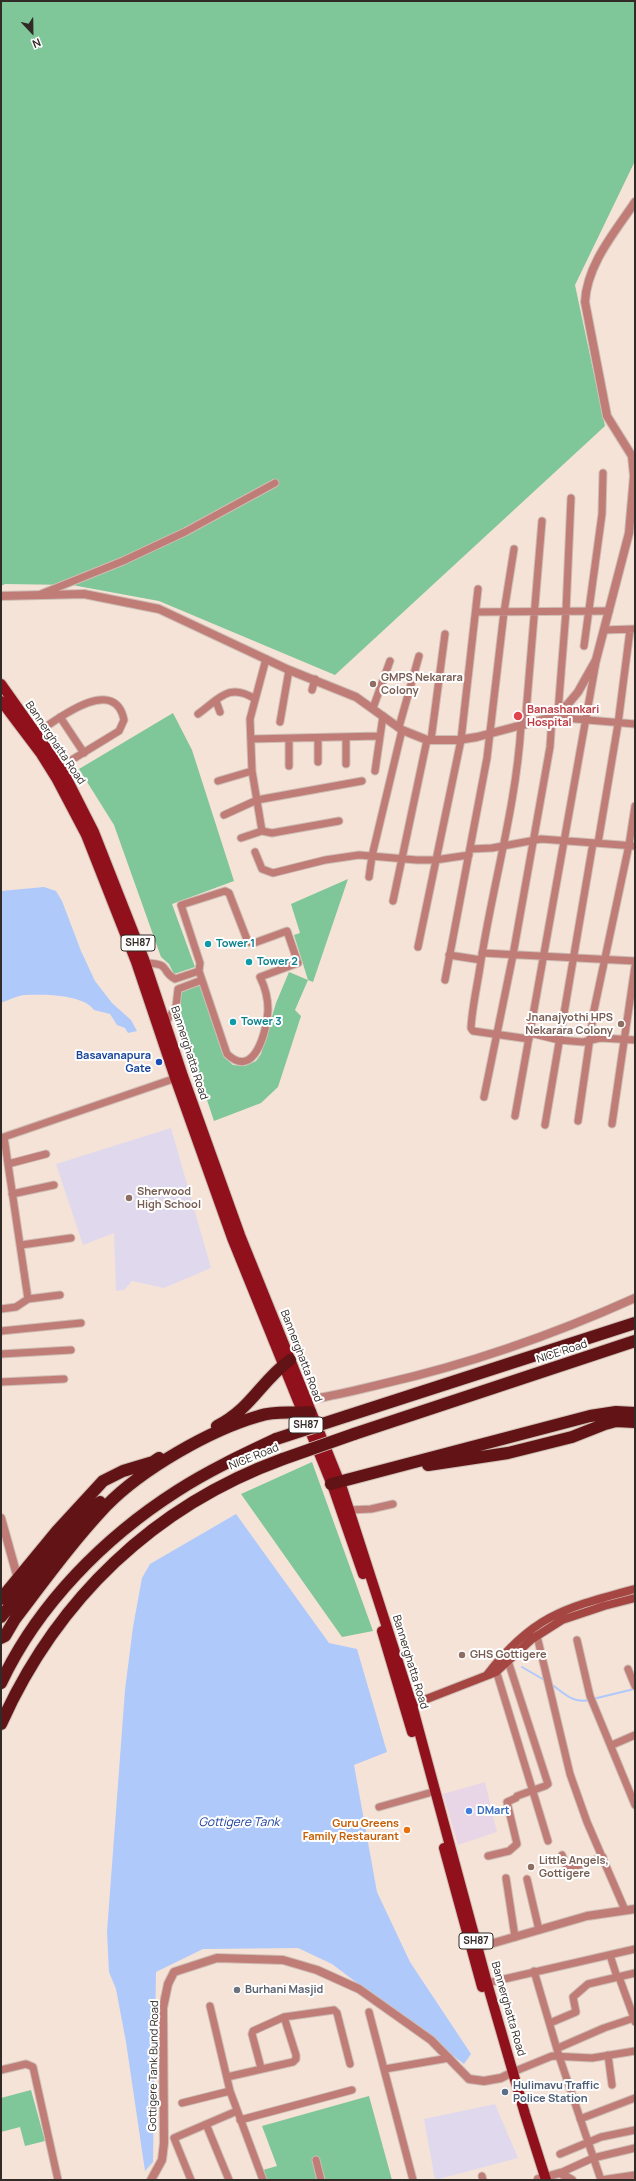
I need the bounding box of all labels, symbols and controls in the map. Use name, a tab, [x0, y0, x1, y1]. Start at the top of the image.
north arrow	[12, 12, 52, 52]
text: N	[30, 35, 43, 52]
place label: GMPS Nekarara Colony	[381, 671, 463, 697]
marker: GMPS Nekarara Colony	[368, 679, 378, 689]
street label: Bannerghatta Road	[22, 699, 88, 787]
place label: Banashankari Hospital	[527, 703, 599, 729]
marker: Banashankari Hospital	[512, 710, 524, 722]
road number: SH87	[121, 935, 155, 951]
place label: Tower 1	[216, 937, 255, 951]
marker: Tower 1	[203, 939, 213, 949]
place label: Tower 2	[257, 955, 298, 969]
marker: Tower 2	[244, 957, 254, 967]
street label: Bannerghatta Road	[168, 1004, 210, 1102]
place label: Jnanajyothi HPS Nekarara Colony	[525, 1011, 613, 1037]
place label: Tower 3	[241, 1015, 282, 1029]
marker: Tower 3	[228, 1017, 238, 1027]
marker: Jnanajyothi HPS Nekarara Colony	[616, 1019, 626, 1029]
place label: Basavanapura Gate	[76, 1049, 151, 1075]
marker: Basavanapura Gate	[154, 1057, 164, 1067]
place label: Sherwood High School	[137, 1185, 201, 1211]
marker: Sherwood High School	[124, 1193, 134, 1203]
street label: Bannerghatta Road	[277, 1308, 325, 1404]
street label: NICE Road	[535, 1338, 589, 1366]
road number: SH87	[289, 1417, 323, 1433]
street label: NICE Road	[227, 1441, 281, 1473]
street label: Bannerghatta Road	[389, 1613, 431, 1711]
place label: GHS Gottigere	[470, 1648, 547, 1662]
marker: GHS Gottigere	[457, 1650, 467, 1660]
place label: DMart	[477, 1804, 510, 1818]
marker: DMart	[464, 1806, 474, 1816]
water label: Gottigere Tank	[198, 1816, 280, 1830]
place label: Guru Greens Family Restaurant	[303, 1817, 399, 1843]
marker: Guru Greens Family Restaurant	[402, 1825, 412, 1835]
place label: Little Angels, Gottigere	[539, 1854, 609, 1880]
marker: Little Angels, Gottigere	[526, 1862, 536, 1872]
road number: SH87	[459, 1933, 493, 1949]
street label: Bannerghatta Road	[488, 1960, 528, 2058]
place label: Burhani Masjid	[245, 1983, 323, 1997]
marker: Burhani Masjid	[232, 1985, 242, 1995]
street label: Gottigere Tank Bund Road	[146, 2000, 162, 2132]
place label: Hulimavu Traffic Police Station	[513, 2079, 599, 2105]
marker: Hulimavu Traffic Police Station	[500, 2087, 510, 2097]

